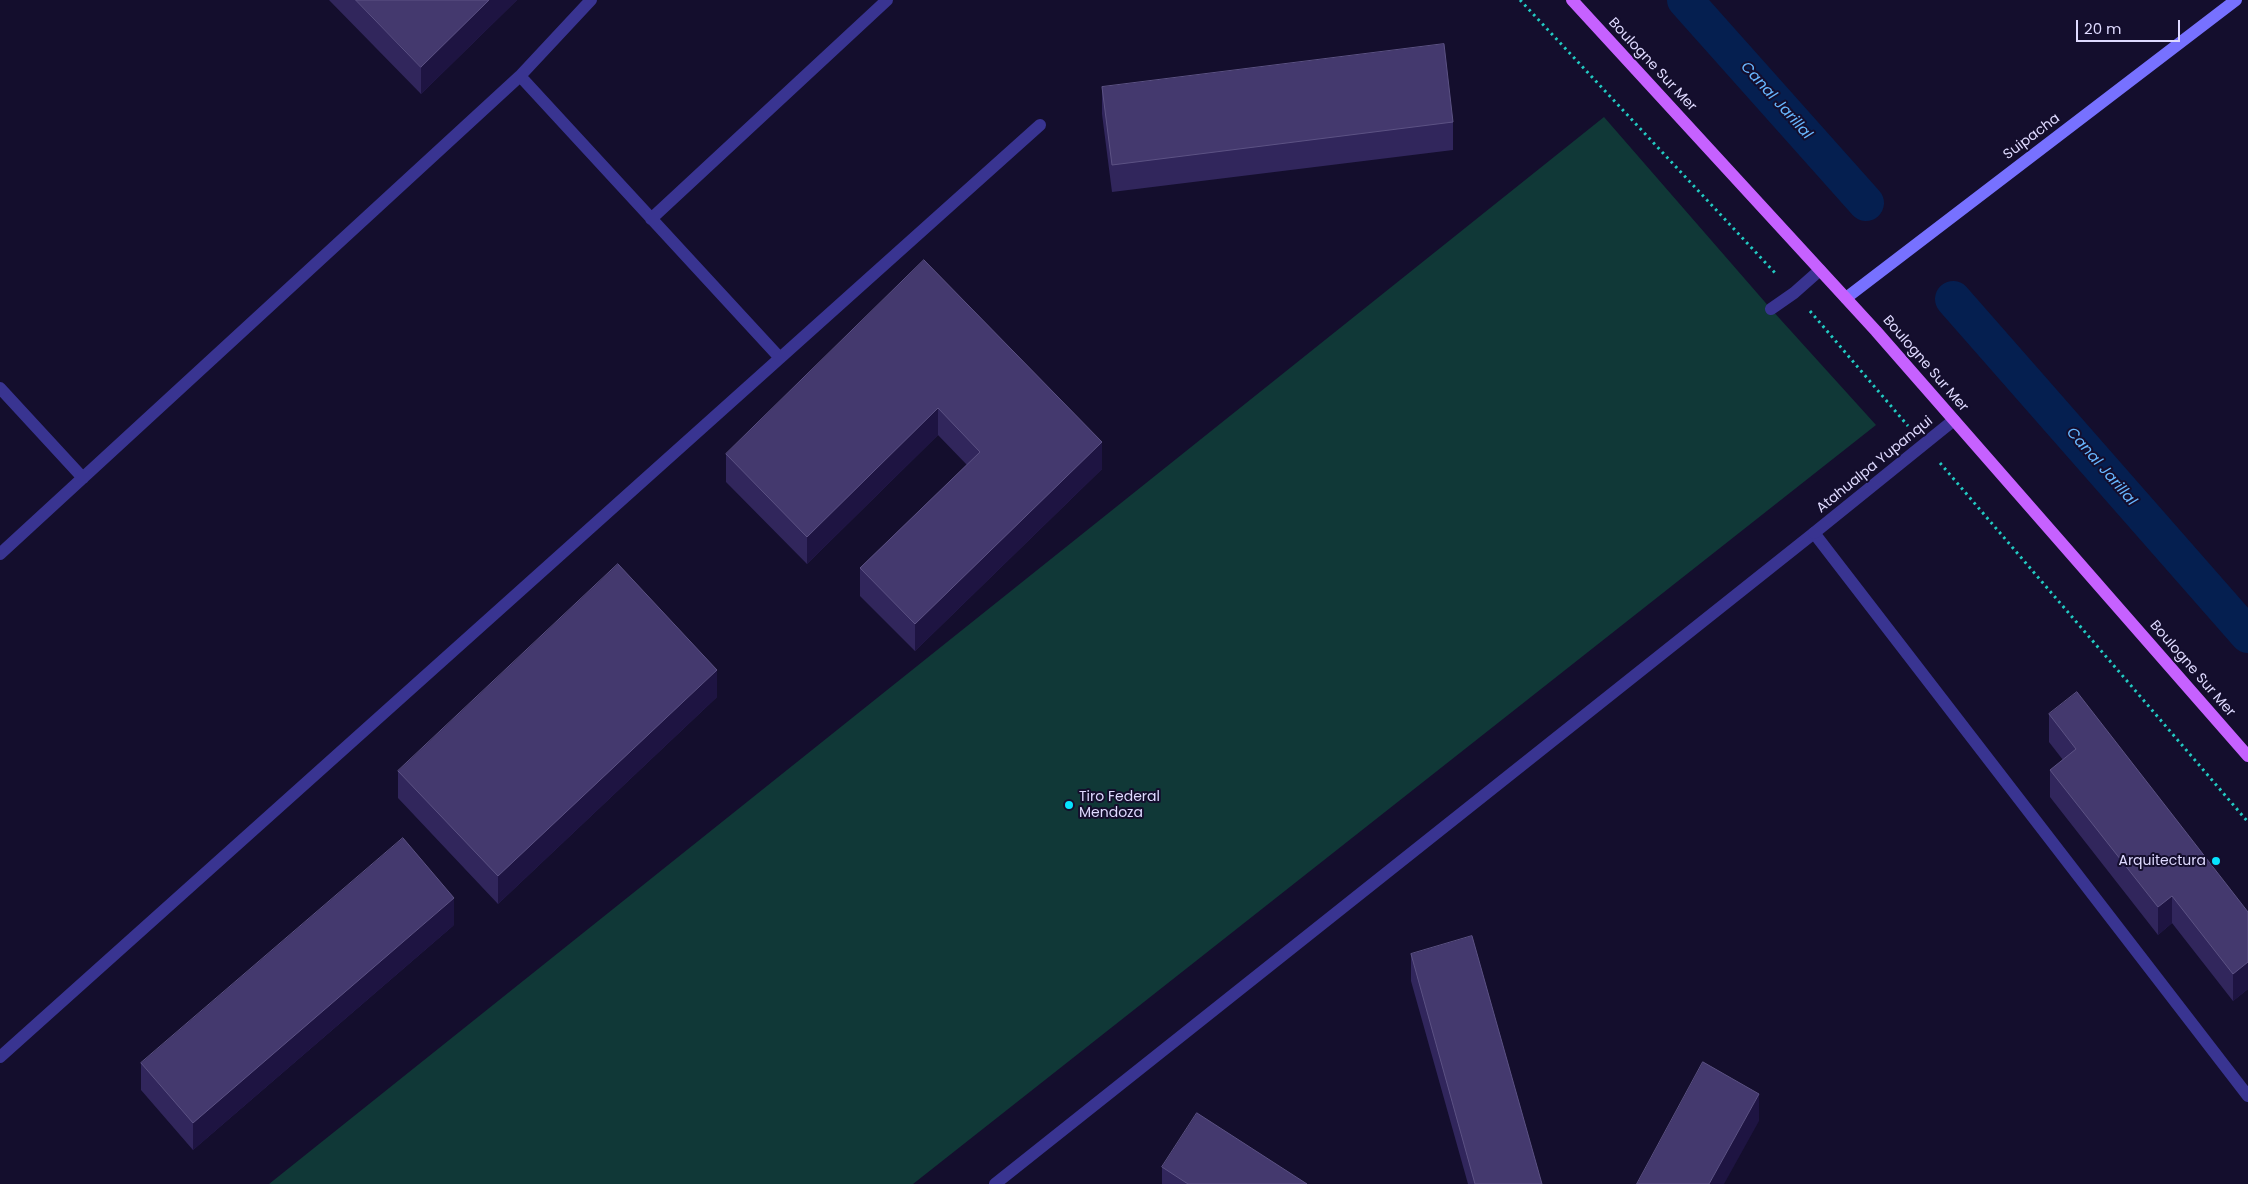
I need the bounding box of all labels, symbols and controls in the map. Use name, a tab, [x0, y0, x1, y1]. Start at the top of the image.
scale bar	[2078, 10, 2182, 42]
street label: Boulogne Sur Mer	[1604, 15, 1700, 115]
text: 20 m	[2084, 18, 2122, 39]
water label: Canal Jarillal	[1736, 58, 1816, 144]
street label: Suipacha	[2000, 110, 2064, 164]
street label: Boulogne Sur Mer	[1879, 313, 1971, 415]
street label: Atahualpa Yupanqui	[1814, 413, 1936, 517]
water label: Canal Jarillal	[2062, 424, 2140, 510]
street label: Boulogne Sur Mer	[2146, 618, 2238, 720]
place label: Tiro Federal Mendoza	[1079, 789, 1160, 822]
marker: Tiro Federal Mendoza	[1063, 799, 1075, 811]
place label: Arquitectura	[2118, 853, 2206, 869]
marker: Arquitectura	[2210, 855, 2222, 867]

